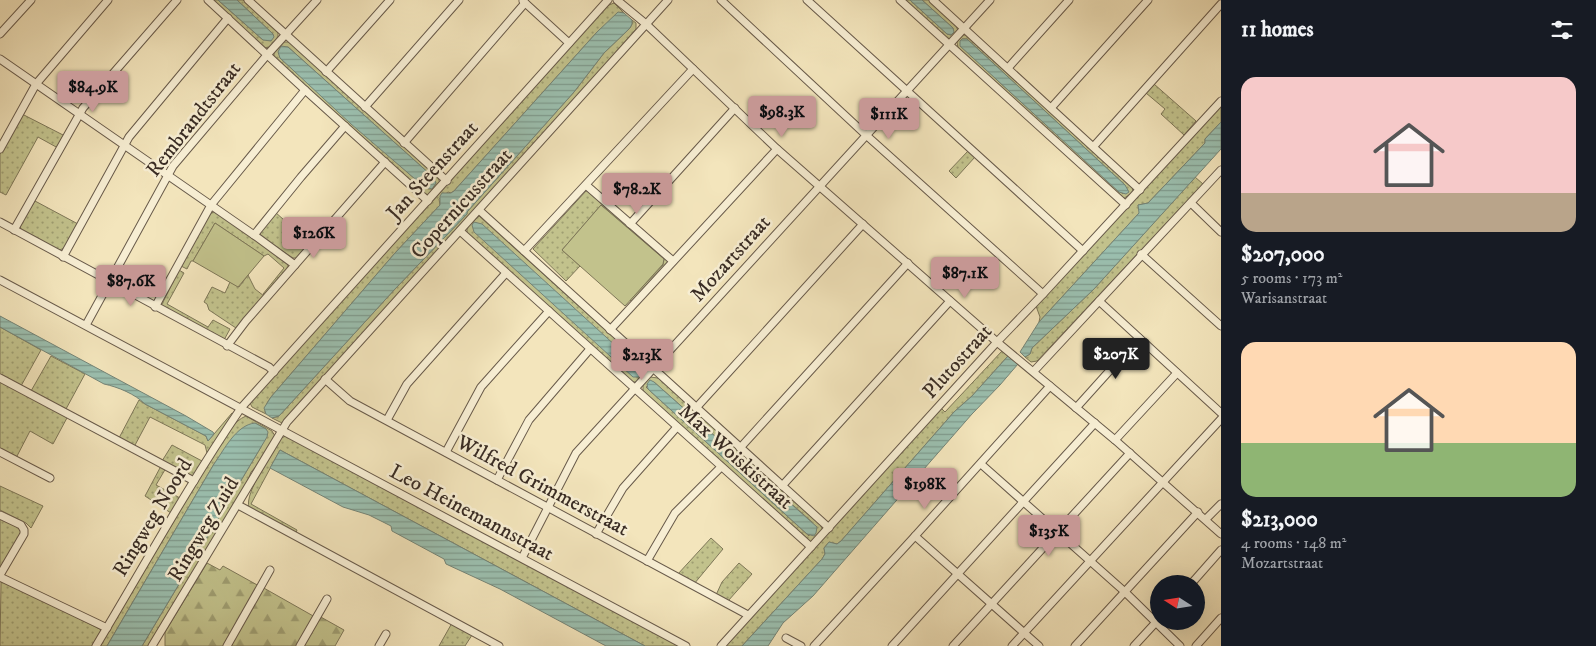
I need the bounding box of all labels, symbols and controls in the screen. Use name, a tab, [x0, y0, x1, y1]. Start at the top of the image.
icon: filters	[1548, 16, 1576, 44]
text: 11 homes	[1241, 17, 1314, 43]
street label: Rembrandtstraat	[141, 57, 247, 182]
pin: $84.9K	[52, 70, 134, 113]
text: $84.9K	[68, 77, 118, 97]
pin: $98.3K	[741, 96, 823, 138]
pin: $111K	[854, 98, 924, 140]
text: $98.3K	[759, 102, 805, 122]
text: $111K	[870, 104, 908, 124]
icon: home	[1364, 110, 1454, 200]
street label: Jan Steenstraat	[380, 115, 484, 227]
street label: Copernicusstraat	[405, 143, 518, 264]
pin: $78.2K	[596, 172, 678, 215]
text: $78.2K	[613, 179, 661, 199]
street label: Mozartstraat	[685, 210, 777, 307]
pin: $126K	[279, 216, 349, 259]
text: $126K	[293, 223, 335, 243]
text: $207,000	[1241, 242, 1325, 268]
pin: $87.1K	[924, 256, 1006, 299]
text: $87.1K	[942, 263, 988, 283]
pin: $87.6K	[90, 264, 172, 307]
text: 5 rooms · 173 m²	[1241, 268, 1342, 288]
text: $87.6K	[107, 271, 155, 291]
text: Warisanstraat	[1241, 288, 1327, 308]
street label: Plutostraat	[917, 319, 998, 404]
pin: $213K	[607, 338, 677, 381]
pin: $207K	[1081, 338, 1151, 380]
text: $207K	[1094, 344, 1138, 364]
text: $213K	[622, 345, 662, 365]
icon: home	[1364, 375, 1454, 465]
street label: Max Woiskistraat	[672, 398, 798, 515]
street label: Wilfred Grimmerstraat	[451, 429, 633, 542]
street label: Ringweg Noord	[107, 453, 199, 581]
street label: Leo Heinemannstraat	[385, 459, 558, 567]
pin: $198K	[890, 468, 960, 510]
street label: Ringweg Zuid	[162, 472, 245, 587]
text: $198K	[904, 474, 946, 494]
text: $213,000	[1241, 507, 1318, 533]
pin: $135K	[1014, 514, 1084, 557]
text: $135K	[1029, 521, 1069, 541]
text: 4 rooms · 148 m²	[1241, 533, 1346, 553]
text: Mozartstraat	[1241, 553, 1323, 573]
north arrow	[1150, 575, 1205, 630]
map controls	[1150, 575, 1205, 630]

